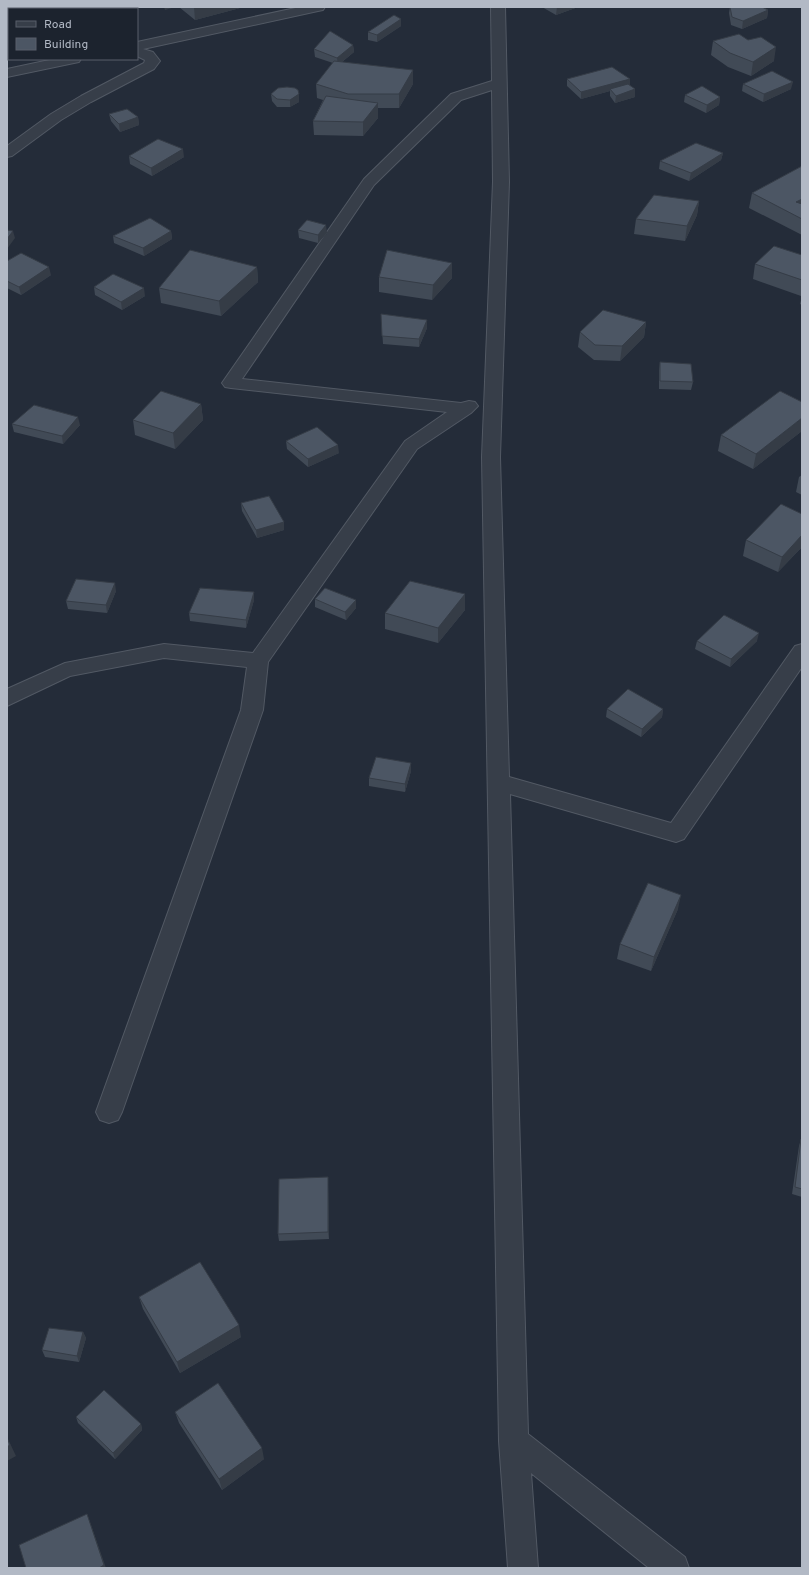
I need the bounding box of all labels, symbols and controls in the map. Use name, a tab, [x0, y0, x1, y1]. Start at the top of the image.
legend	[8, 8, 138, 60]
text: Road	[44, 17, 72, 33]
text: Building	[44, 37, 88, 53]

